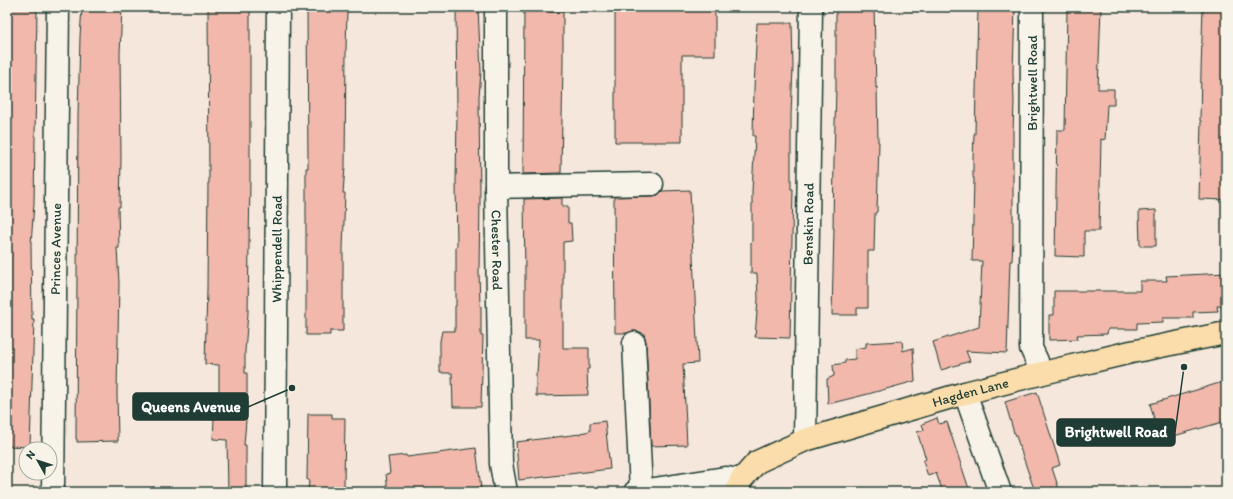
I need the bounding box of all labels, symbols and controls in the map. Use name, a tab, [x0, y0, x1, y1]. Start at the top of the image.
street label: Brightwell Road	[1024, 35, 1041, 131]
street label: Benskin Road	[799, 182, 818, 265]
street label: Whippendell Road	[268, 195, 286, 303]
street label: Princes Avenue	[47, 203, 65, 295]
street label: Chester Road	[487, 210, 506, 291]
street label: Hagden Lane	[930, 374, 1011, 411]
callout: Queens Avenue	[133, 393, 248, 420]
text: Queens Avenue	[141, 398, 241, 416]
callout: Brightwell Road	[1057, 419, 1175, 446]
text: Brightwell Road	[1065, 423, 1168, 442]
north arrow	[18, 441, 58, 481]
text: N	[23, 448, 38, 462]

